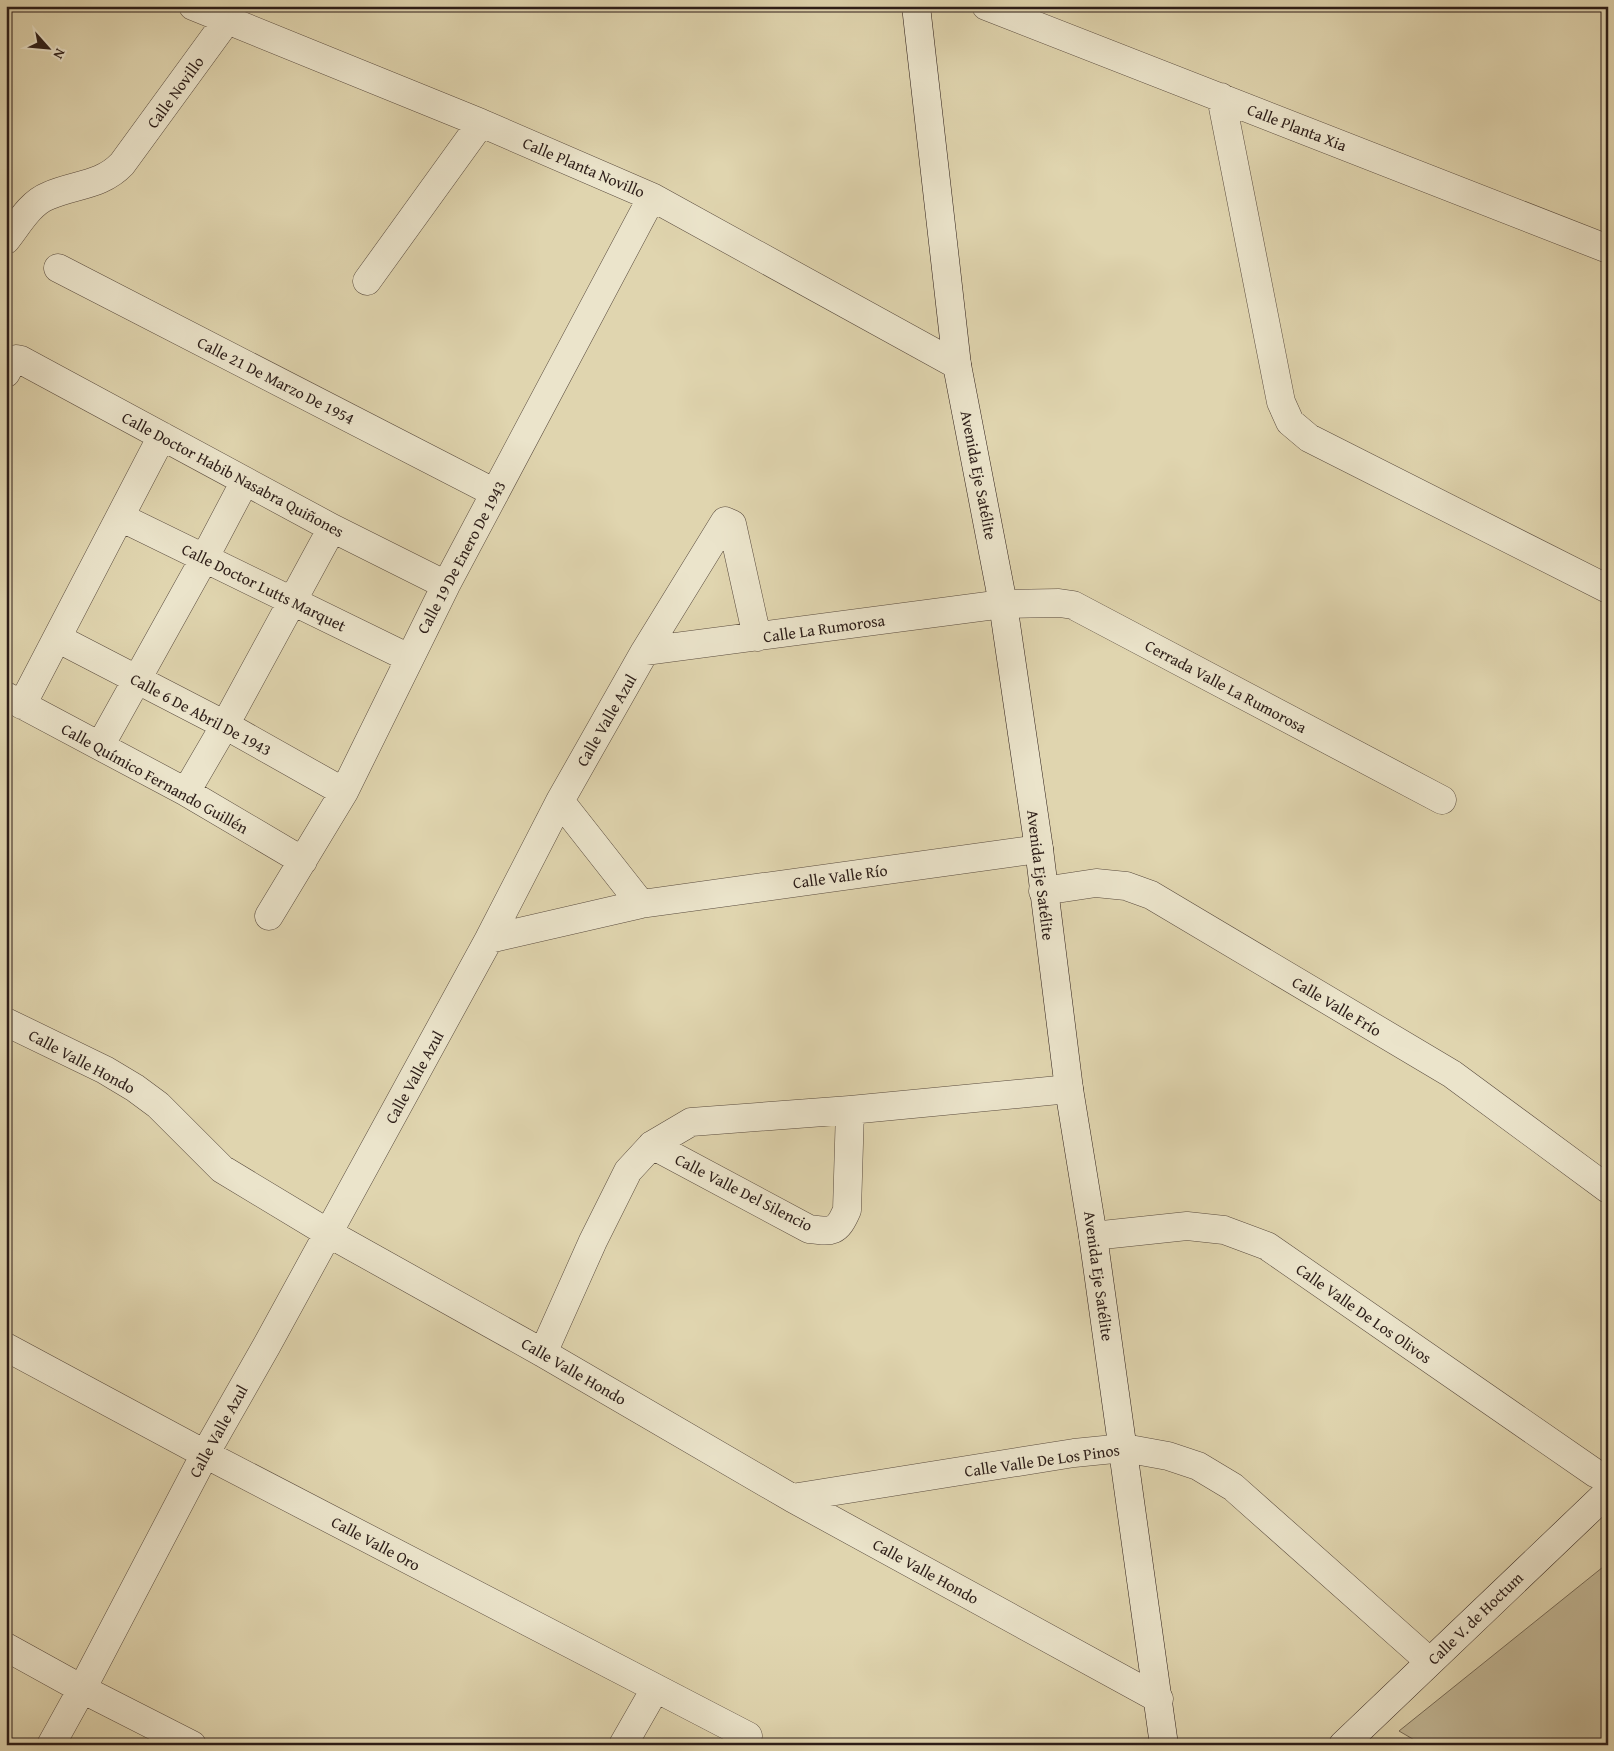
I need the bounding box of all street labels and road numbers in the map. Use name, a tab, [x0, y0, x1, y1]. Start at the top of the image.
street label: Calle Novillo	[141, 51, 209, 133]
street label: Calle Planta Xia	[1244, 97, 1351, 157]
street label: Calle Planta Novillo	[519, 130, 649, 204]
street label: Calle 21 De Marzo De 1954	[193, 330, 359, 430]
street label: Calle Doctor Habib Nasabra Quiñones	[118, 405, 348, 543]
street label: Avenida Eje Satélite	[955, 408, 1003, 542]
street label: Calle 19 De Enero De 1943	[410, 476, 512, 638]
street label: Calle Doctor Lutts Marquet	[178, 537, 350, 637]
street label: Calle La Rumorosa	[762, 608, 887, 648]
street label: Cerrada Valle La Rumorosa	[1141, 633, 1311, 739]
street label: Calle 6 De Abril De 1943	[126, 667, 276, 761]
street label: Calle Valle Azul	[570, 669, 642, 771]
street label: Calle Químico Fernando Guillén	[57, 716, 253, 840]
street label: Avenida Eje Satélite	[1021, 808, 1061, 942]
street label: Calle Valle Río	[791, 857, 889, 895]
street label: Calle Valle Frío	[1288, 970, 1386, 1042]
street label: Calle Valle Hondo	[24, 1023, 140, 1099]
street label: Calle Valle Azul	[378, 1026, 450, 1128]
street label: Calle Valle Del Silencio	[671, 1147, 817, 1237]
street label: Avenida Eje Satélite	[1078, 1209, 1120, 1343]
street label: Calle Valle De Los Olivos	[1291, 1257, 1437, 1369]
street label: Calle Valle Hondo	[517, 1331, 631, 1411]
street label: Calle Valle Azul	[182, 1380, 254, 1482]
street label: Calle Valle De Los Pinos	[963, 1437, 1121, 1483]
street label: Calle Valle Oro	[327, 1509, 425, 1577]
street label: Calle Valle Hondo	[869, 1532, 983, 1610]
street label: Calle V. de Hoctum	[1422, 1566, 1528, 1670]

